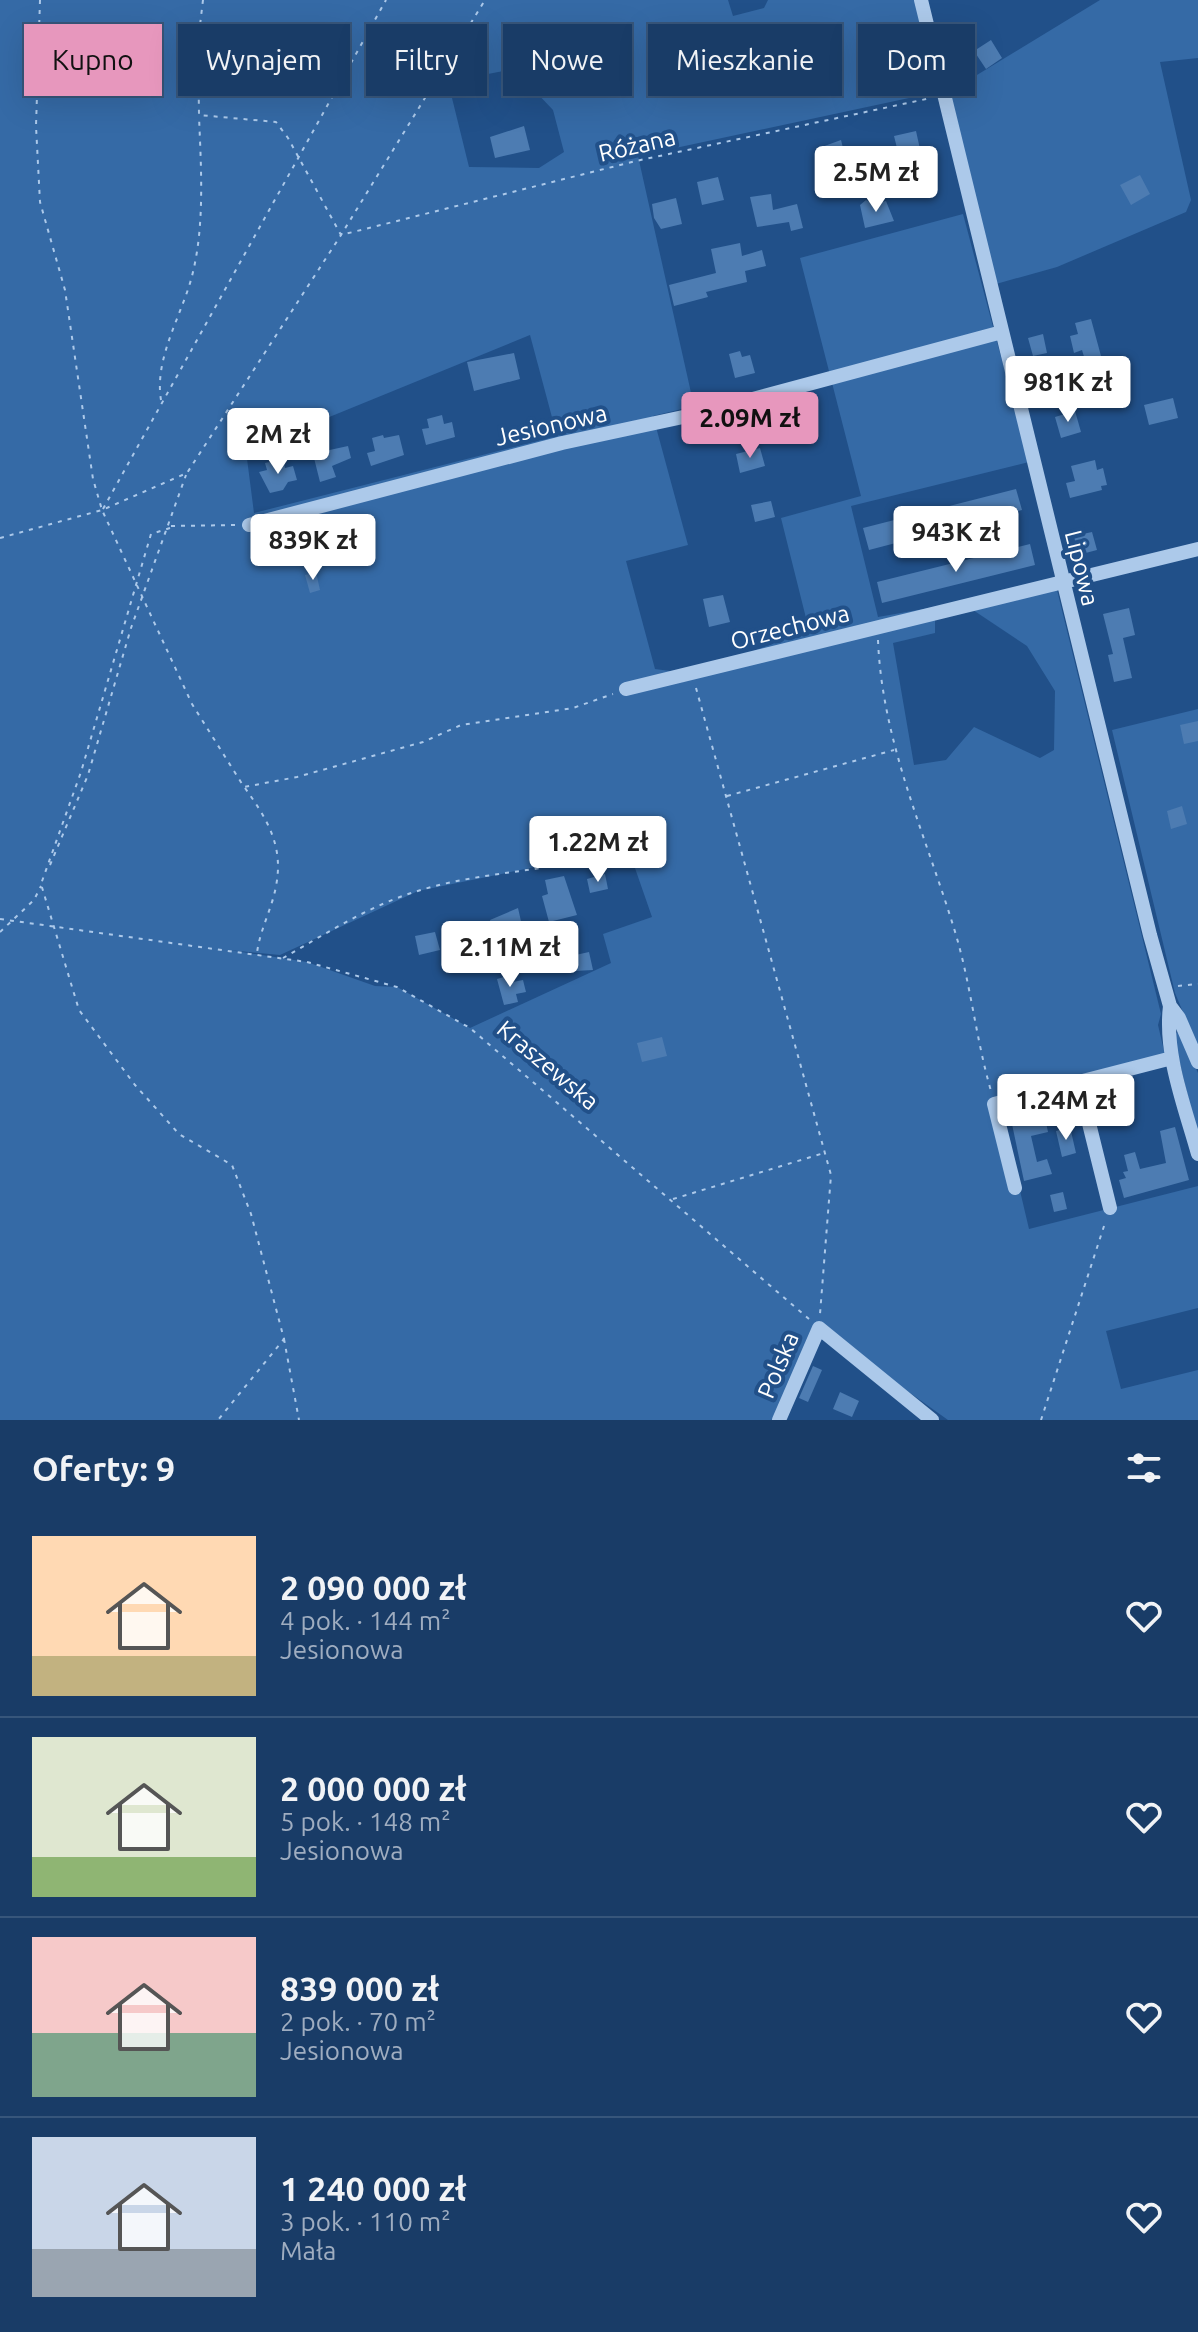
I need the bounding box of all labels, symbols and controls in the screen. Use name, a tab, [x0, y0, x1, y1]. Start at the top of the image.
chip: Kupno	[24, 24, 162, 96]
chip: Wynajem	[178, 24, 350, 96]
chip: Filtry	[366, 24, 487, 96]
chip: Nowe	[503, 24, 632, 96]
chip: Mieszkanie	[648, 24, 842, 96]
chip: Dom	[858, 24, 975, 96]
street label: Różana	[596, 123, 678, 167]
pin: 2.5M zł	[802, 146, 950, 214]
text: 2.5M zł	[833, 157, 919, 186]
pin: 981K zł	[994, 356, 1142, 424]
text: 981K zł	[1023, 367, 1113, 396]
pin: 2.09M zł	[667, 392, 833, 460]
street label: Jesionowa	[492, 399, 610, 451]
text: 2.09M zł	[699, 403, 801, 432]
pin: 2M zł	[222, 408, 334, 476]
text: 2M zł	[245, 419, 311, 448]
pin: 943K zł	[882, 506, 1030, 574]
pin: 839K zł	[239, 514, 387, 582]
text: 943K zł	[911, 517, 1001, 546]
text: 839K zł	[268, 525, 358, 554]
street label: Lipowa	[1060, 527, 1104, 609]
street label: Orzechowa	[728, 599, 852, 655]
pin: 1.22M zł	[515, 816, 681, 884]
text: 1.22M zł	[547, 827, 649, 856]
pin: 2.11M zł	[427, 921, 593, 989]
text: 2.11M zł	[459, 932, 561, 961]
street label: Kraszewska	[492, 1015, 604, 1115]
pin: 1.24M zł	[983, 1074, 1149, 1142]
text: 1.24M zł	[1015, 1085, 1117, 1114]
street label: Polska	[752, 1328, 804, 1402]
icon: filters	[1122, 1446, 1166, 1490]
text: Oferty: 9	[32, 1449, 175, 1487]
icon: home	[96, 1568, 192, 1664]
text: 2 090 000 zł	[280, 1568, 467, 1606]
icon: heart	[1122, 1594, 1166, 1638]
text: 4 pok. · 144 m²	[280, 1606, 451, 1635]
text: Jesionowa	[280, 1635, 404, 1664]
icon: home	[96, 1769, 192, 1865]
text: 2 000 000 zł	[280, 1769, 467, 1807]
icon: heart	[1122, 1795, 1166, 1839]
text: 5 pok. · 148 m²	[280, 1807, 451, 1836]
text: Jesionowa	[280, 1836, 404, 1865]
icon: home	[96, 1969, 192, 2065]
text: 839 000 zł	[280, 1969, 439, 2007]
icon: heart	[1122, 1995, 1166, 2039]
text: 2 pok. · 70 m²	[280, 2007, 436, 2036]
text: Jesionowa	[280, 2036, 404, 2065]
icon: home	[96, 2169, 192, 2265]
text: 1 240 000 zł	[280, 2169, 467, 2207]
icon: heart	[1122, 2195, 1166, 2239]
text: 3 pok. · 110 m²	[280, 2207, 451, 2236]
text: Mała	[280, 2236, 336, 2265]

